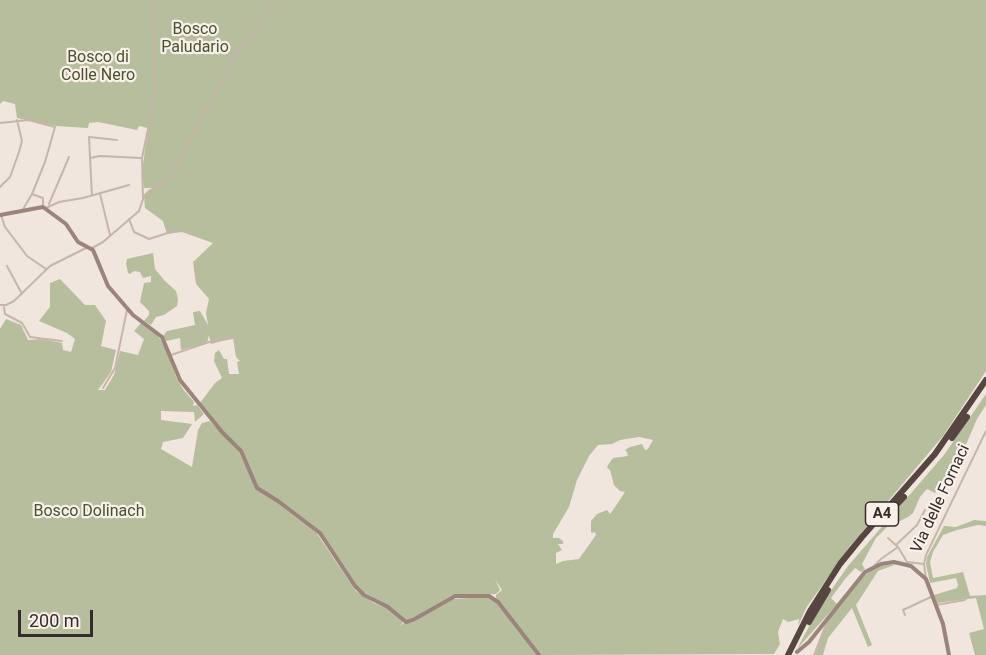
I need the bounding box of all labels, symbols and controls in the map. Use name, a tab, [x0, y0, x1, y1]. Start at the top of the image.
park label: Bosco Paludario	[161, 20, 229, 58]
park label: Bosco di Colle Nero	[61, 48, 135, 86]
street label: Via delle Fornaci	[907, 442, 975, 556]
park label: Bosco Dolinach	[34, 502, 144, 522]
road number: A4	[866, 502, 898, 526]
scale bar	[21, 598, 96, 636]
text: 200 m	[29, 610, 80, 631]

